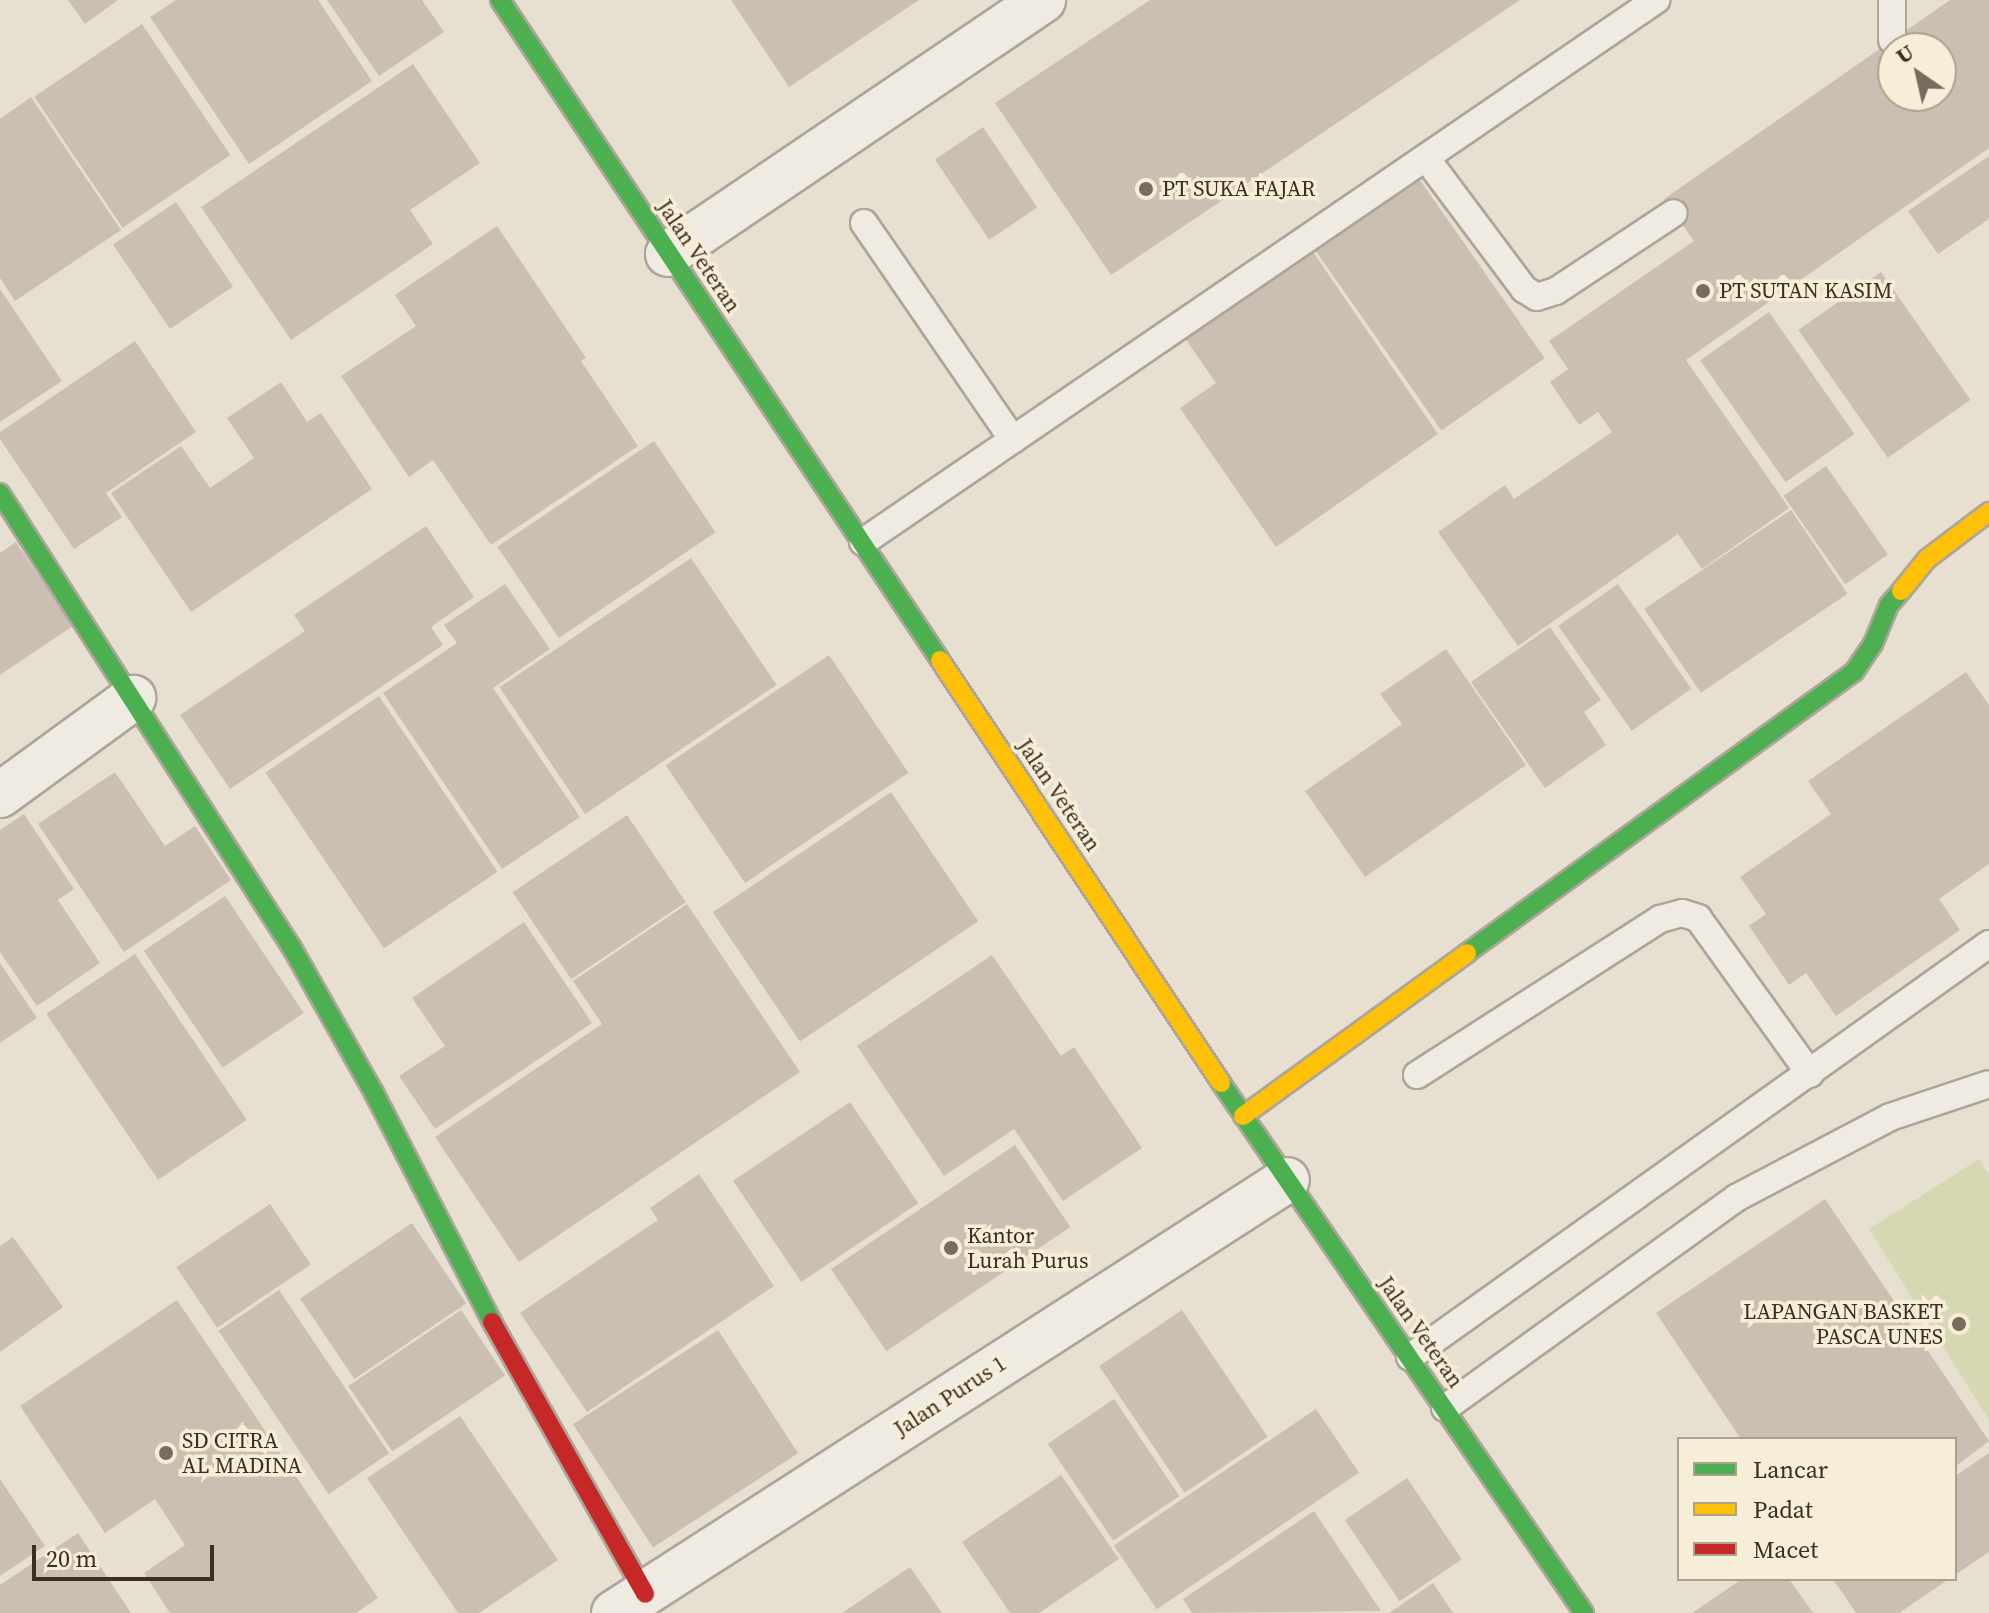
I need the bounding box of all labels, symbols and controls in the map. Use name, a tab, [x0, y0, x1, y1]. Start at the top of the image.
north arrow	[1877, 32, 1957, 112]
text: U	[1890, 37, 1920, 71]
place label: PT SUKA FAJAR	[1162, 176, 1316, 202]
marker: PT SUKA FAJAR	[1137, 180, 1155, 198]
street label: Jalan Veteran	[651, 194, 747, 318]
place label: PT SUTAN KASIM	[1719, 278, 1893, 304]
marker: PT SUTAN KASIM	[1694, 282, 1712, 300]
street label: Jalan Veteran	[1011, 733, 1107, 857]
place label: Kantor Lurah Purus	[967, 1222, 1088, 1274]
marker: Kantor Lurah Purus	[942, 1239, 960, 1257]
street label: Jalan Veteran	[1373, 1271, 1469, 1393]
place label: LAPANGAN BASKET PASCA UNES	[1743, 1298, 1943, 1350]
marker: LAPANGAN BASKET PASCA UNES	[1950, 1315, 1968, 1333]
street label: Jalan Purus 1	[889, 1350, 1011, 1442]
place label: SD CITRA AL MADINA	[182, 1427, 302, 1478]
legend	[1677, 1437, 1957, 1581]
marker: SD CITRA AL MADINA	[157, 1444, 175, 1462]
text: Lancar	[1753, 1453, 1828, 1486]
text: Padat	[1753, 1493, 1813, 1526]
scale bar	[36, 1529, 218, 1579]
text: Macet	[1753, 1533, 1818, 1566]
text: 20 m	[46, 1542, 97, 1575]

